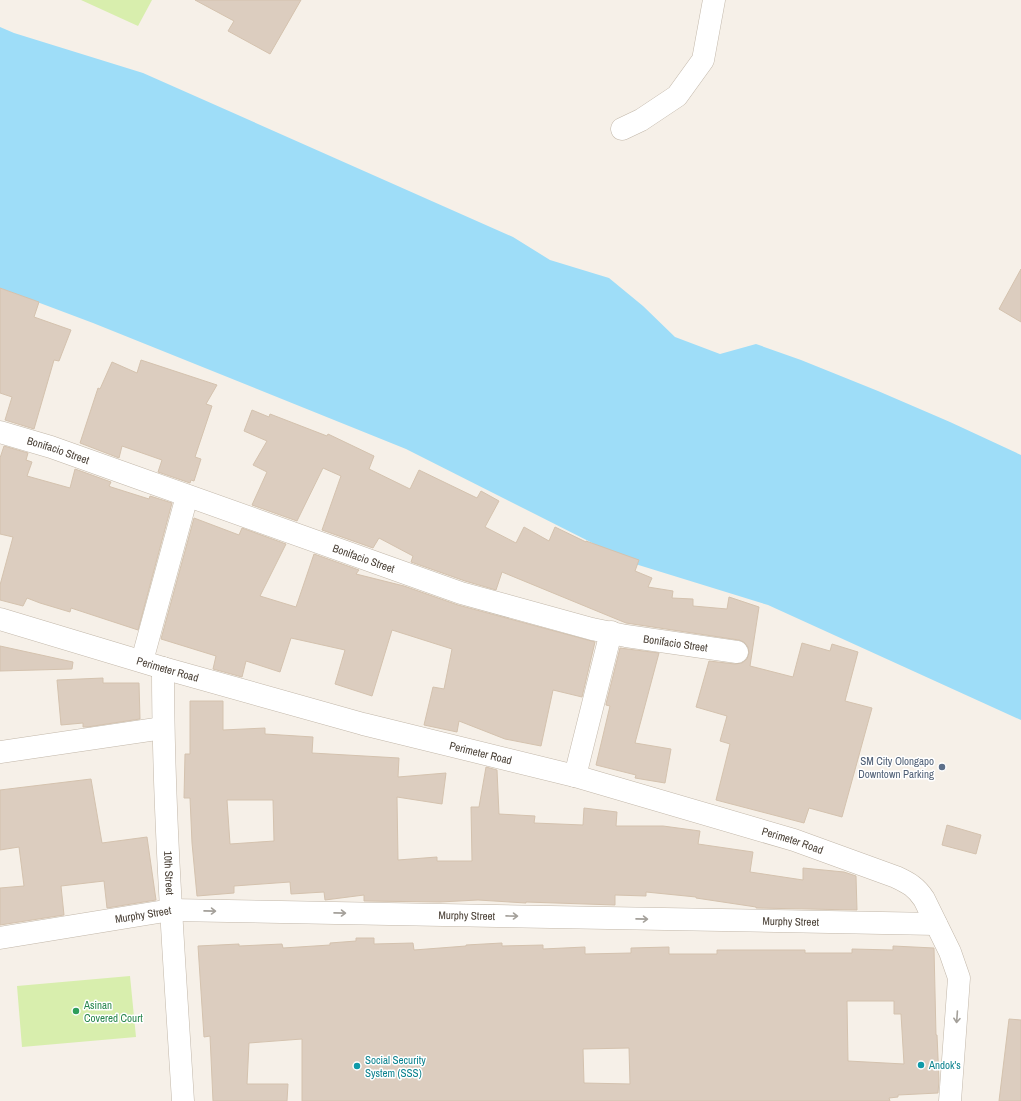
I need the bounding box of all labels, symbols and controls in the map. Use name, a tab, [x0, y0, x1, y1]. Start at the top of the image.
street label: Bonifacio Street	[25, 433, 92, 467]
street label: Bonifacio Street	[331, 541, 397, 576]
street label: Bonifacio Street	[642, 632, 709, 655]
street label: Perimeter Road	[135, 653, 200, 685]
street label: Perimeter Road	[448, 738, 513, 767]
place label: SM City Olongapo Downtown Parking	[858, 754, 934, 781]
marker: SM City Olongapo Downtown Parking	[937, 762, 947, 772]
street label: Perimeter Road	[760, 824, 825, 857]
street label: 10th Street	[161, 850, 177, 896]
street label: Murphy Street	[114, 903, 173, 926]
one-way arrow	[203, 907, 216, 914]
street label: Murphy Street	[438, 908, 496, 923]
one-way arrow	[333, 909, 346, 917]
one-way arrow	[505, 912, 518, 920]
street label: Murphy Street	[762, 914, 820, 929]
one-way arrow	[635, 915, 648, 923]
place label: Asinan Covered Court	[83, 998, 143, 1025]
marker: Asinan Covered Court	[71, 1006, 81, 1016]
one-way arrow	[953, 1010, 960, 1023]
place label: Social Security System (SSS)	[365, 1053, 426, 1080]
place label: Andok's	[928, 1058, 961, 1072]
marker: Andok's	[916, 1060, 926, 1070]
marker: Social Security System (SSS)	[352, 1061, 362, 1071]

